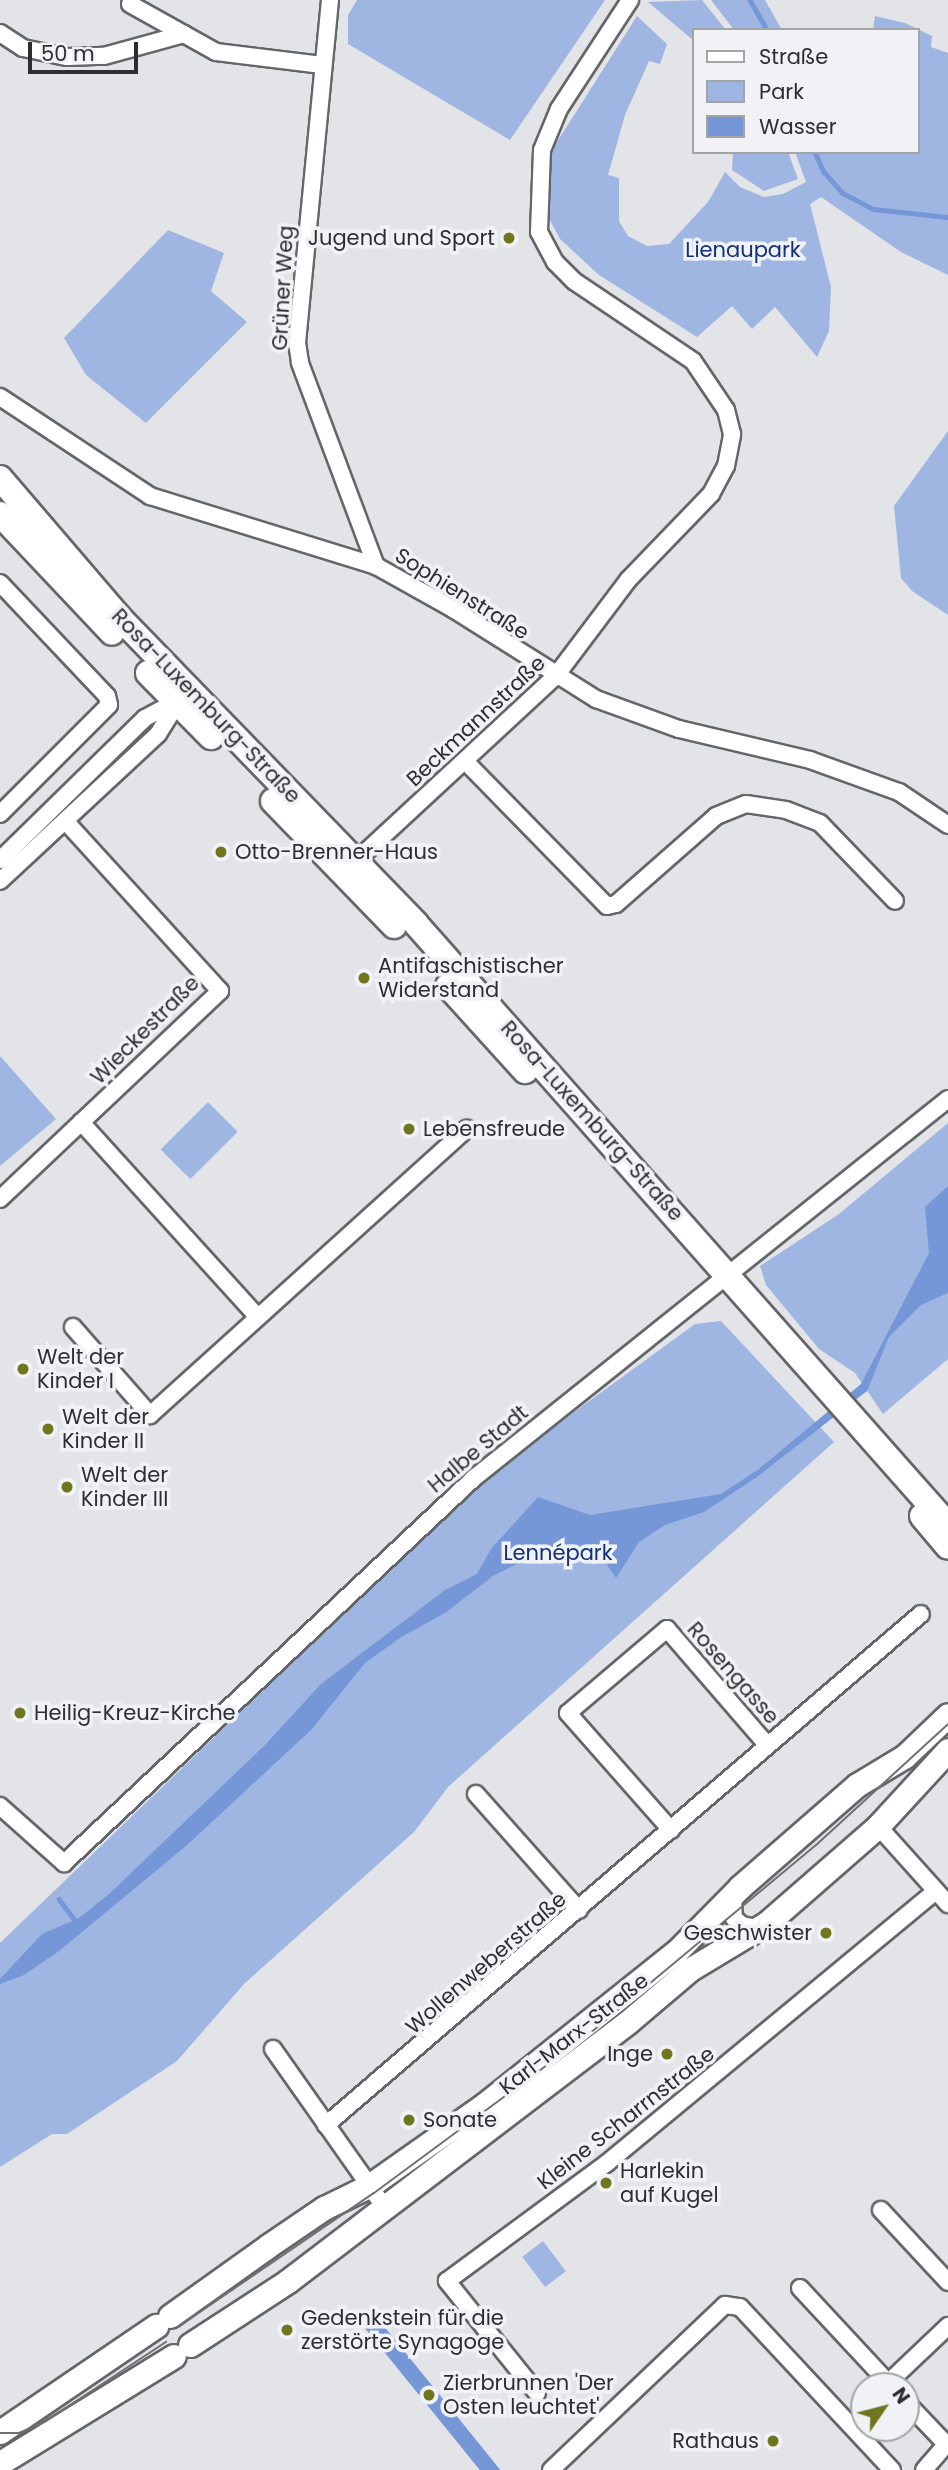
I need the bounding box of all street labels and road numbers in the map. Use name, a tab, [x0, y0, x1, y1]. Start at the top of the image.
street label: Grüner Weg	[267, 225, 299, 351]
street label: Sophienstraße	[390, 543, 534, 645]
street label: Rosa-Luxemburg-Straße	[106, 603, 306, 809]
street label: Beckmannstraße	[402, 650, 550, 792]
street label: Wieckestraße	[85, 970, 205, 1090]
street label: Rosa-Luxemburg-Straße	[495, 1016, 689, 1226]
street label: Halbe Stadt	[423, 1400, 533, 1498]
street label: Rosengasse	[682, 1617, 784, 1729]
street label: Wollenweberstraße	[401, 1887, 571, 2039]
street label: Karl-Marx-Straße	[494, 1968, 654, 2100]
street label: Kleine Scharrnstraße	[532, 2041, 720, 2195]

